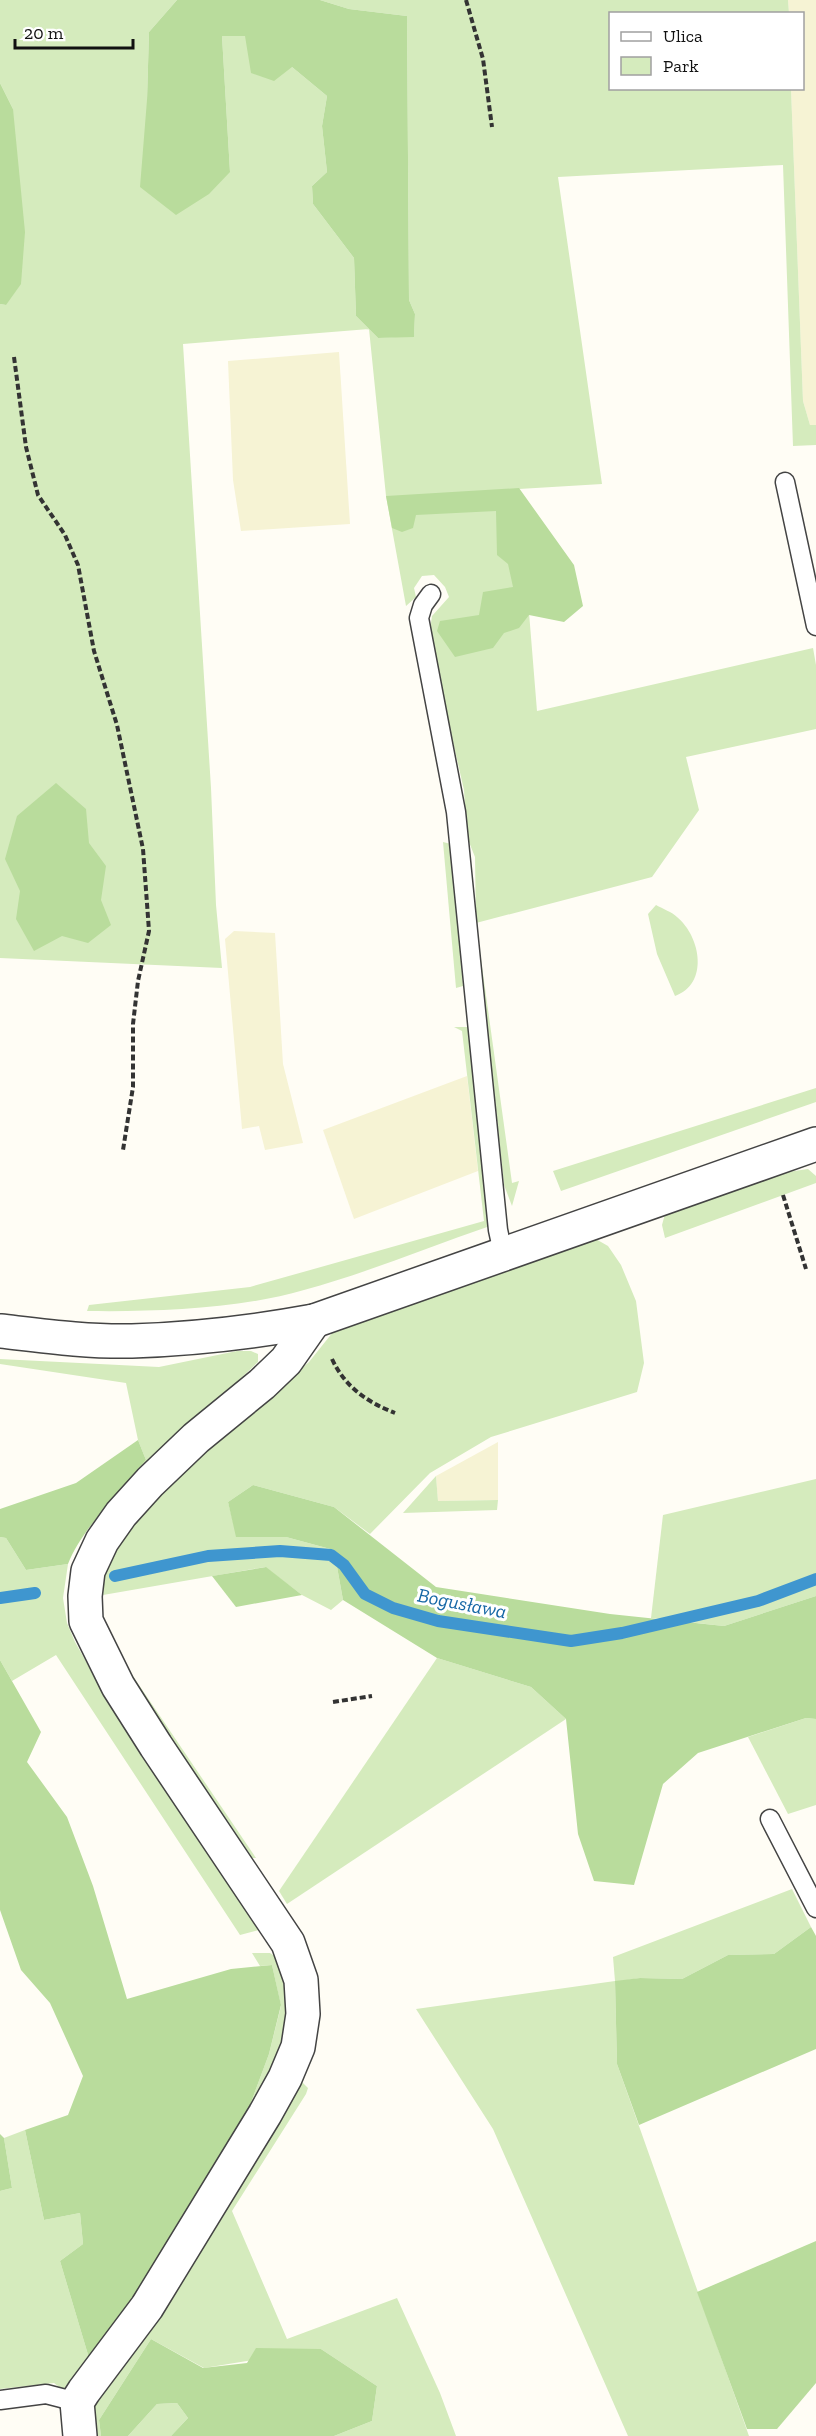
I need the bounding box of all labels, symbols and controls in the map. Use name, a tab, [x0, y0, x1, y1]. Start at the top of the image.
scale bar	[15, 12, 134, 50]
legend	[609, 12, 804, 90]
text: 20 m	[24, 22, 64, 44]
text: Ulica	[663, 25, 703, 47]
text: Park	[663, 55, 699, 77]
water label: Bogusława	[415, 1583, 509, 1623]

